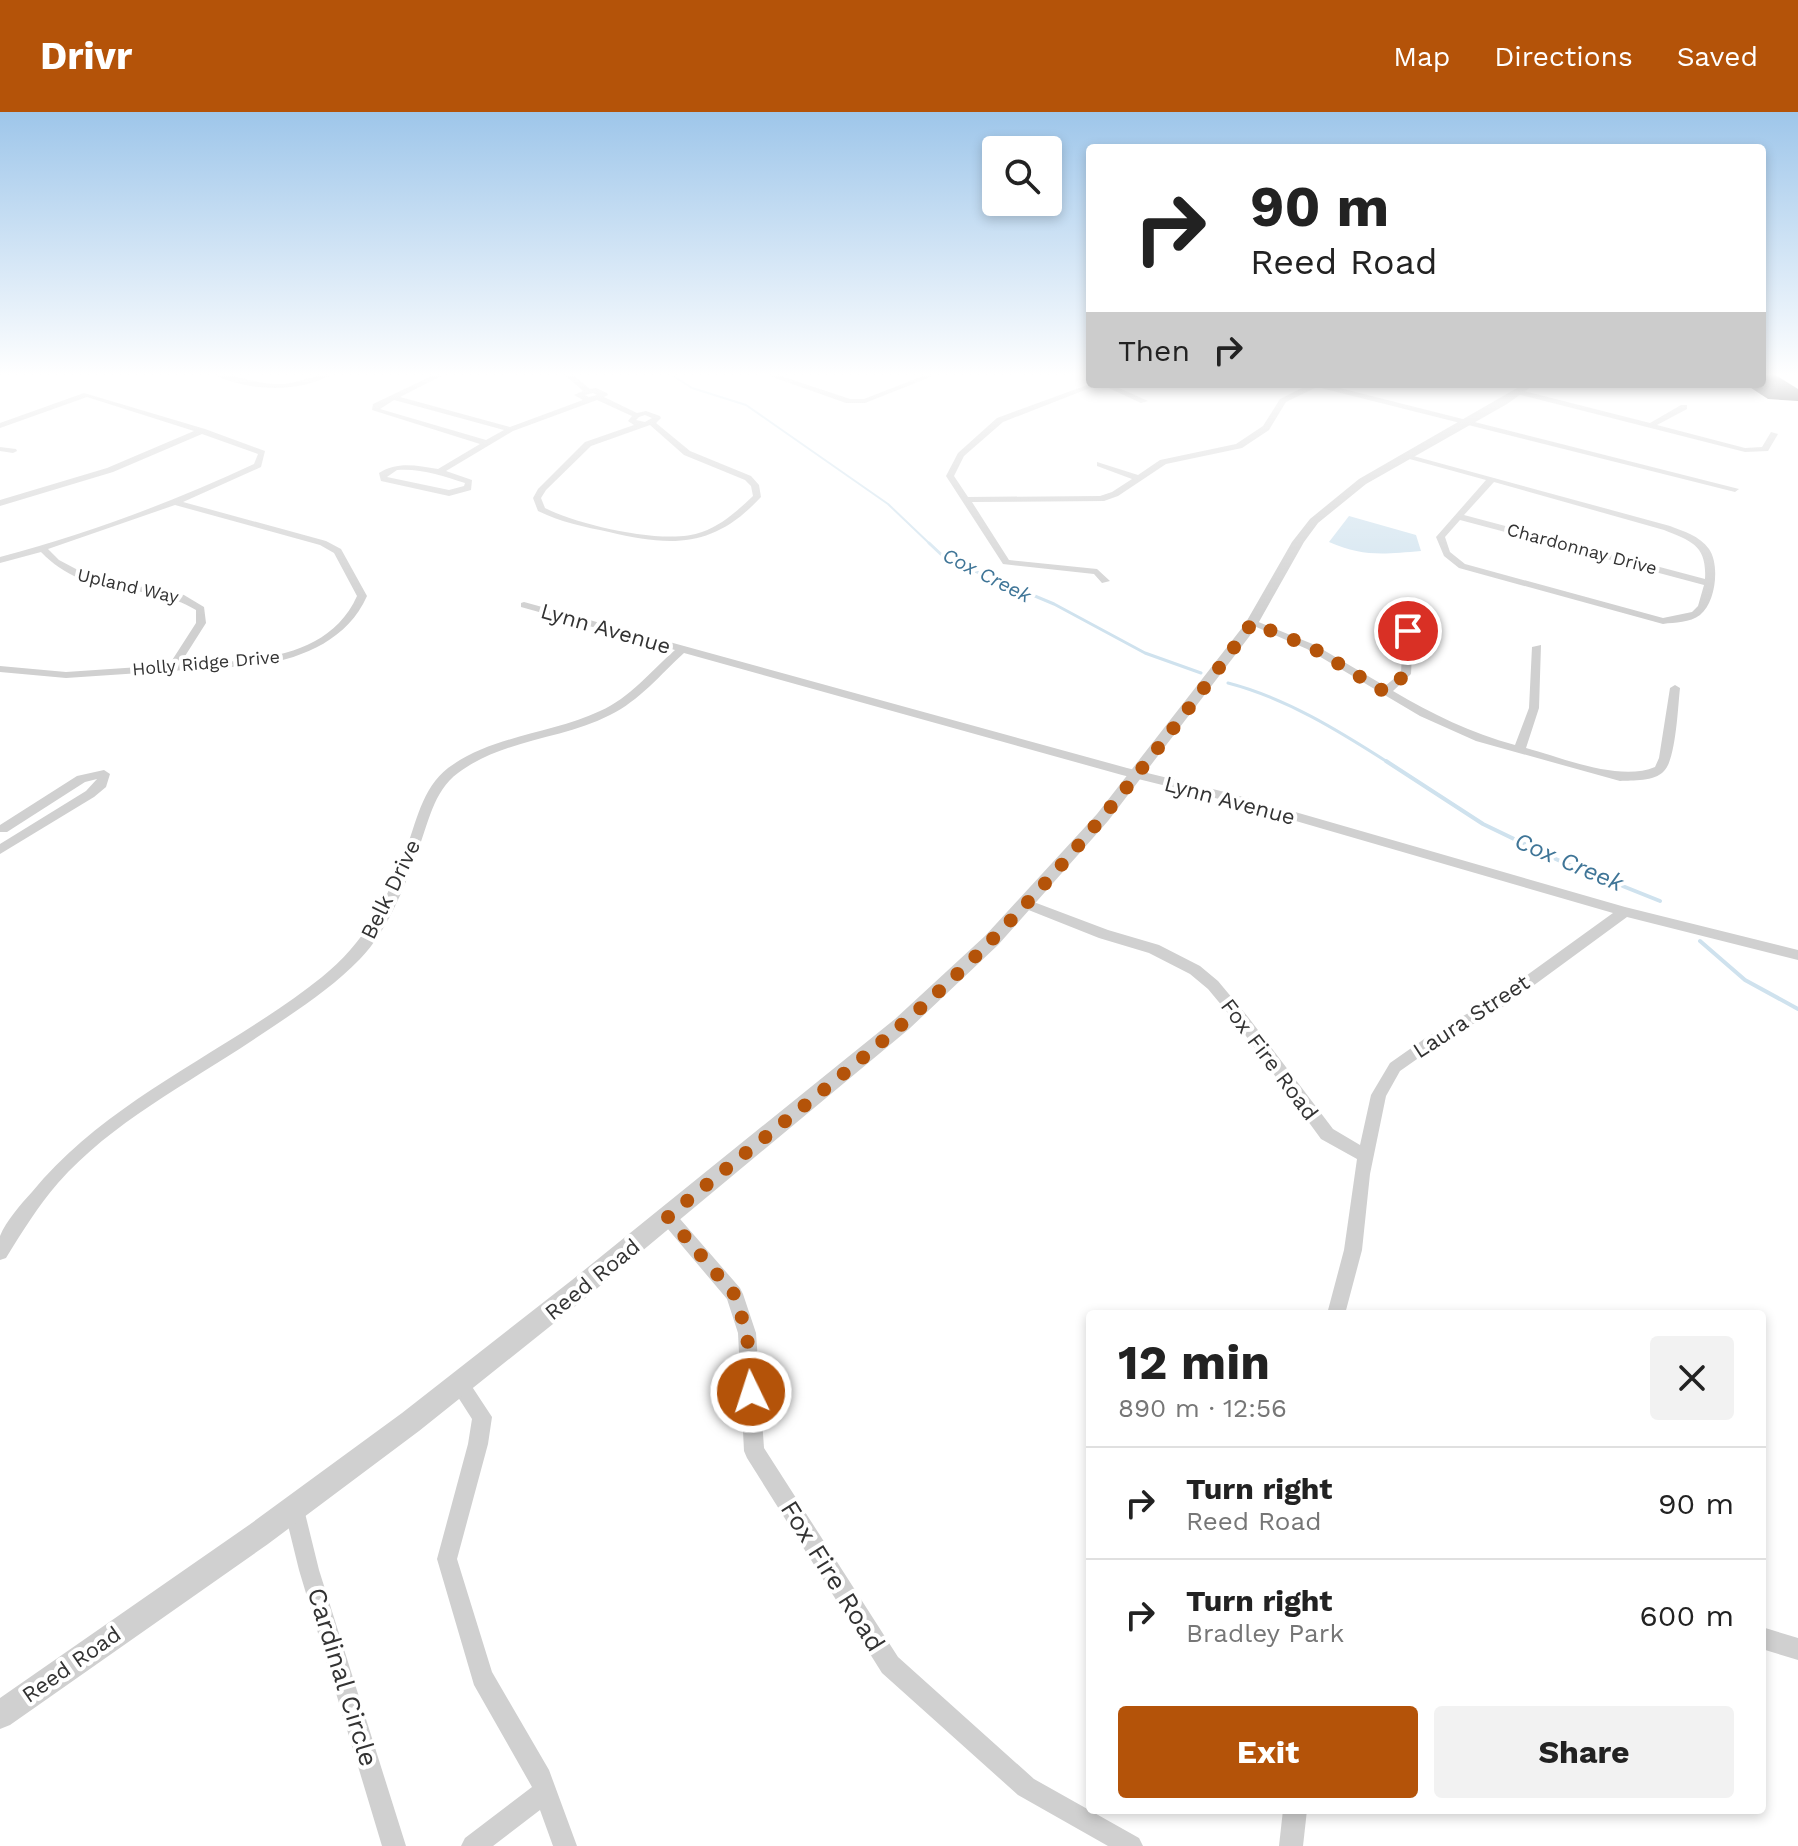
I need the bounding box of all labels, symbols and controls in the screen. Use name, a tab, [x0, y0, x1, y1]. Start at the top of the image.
text: Drivr	[40, 34, 132, 78]
text: Map	[1393, 40, 1450, 73]
text: Directions	[1494, 40, 1633, 73]
text: Saved	[1677, 40, 1758, 73]
map controls	[982, 136, 1062, 216]
button: search	[982, 136, 1062, 216]
text: 90 m	[1250, 174, 1389, 240]
icon: right	[1118, 176, 1222, 280]
text: Reed Road	[1250, 241, 1438, 283]
icon: right	[1206, 328, 1250, 372]
text: Then	[1118, 333, 1190, 368]
street label: Chardonnay Drive	[1505, 518, 1659, 579]
water label: Cox Creek	[939, 542, 1036, 608]
street label: Upland Way	[75, 564, 181, 608]
pin	[1374, 597, 1442, 665]
street label: Lynn Avenue	[538, 598, 674, 659]
icon: arrive	[1386, 609, 1430, 653]
street label: Holly Ridge Drive	[131, 646, 281, 679]
street label: Lynn Avenue	[1162, 771, 1298, 830]
water label: Cox Creek	[1510, 827, 1628, 898]
street label: Belk Drive	[356, 835, 425, 943]
street label: Laura Street	[1408, 970, 1534, 1063]
street label: Fox Fire Road	[1216, 994, 1323, 1125]
street label: Reed Road	[540, 1234, 645, 1325]
text: 12 min	[1118, 1334, 1270, 1391]
button: close	[1650, 1336, 1734, 1420]
position arrow	[709, 1350, 793, 1434]
text: 890 m · 12:56	[1118, 1393, 1287, 1423]
text: Turn right	[1186, 1471, 1332, 1506]
icon: right	[1118, 1481, 1162, 1525]
text: 90 m	[1658, 1486, 1734, 1521]
street label: Fox Fire Road	[775, 1495, 891, 1657]
text: Reed Road	[1186, 1506, 1322, 1536]
text: Turn right	[1186, 1583, 1332, 1618]
street label: Cardinal Circle	[302, 1584, 384, 1770]
icon: right	[1118, 1593, 1162, 1637]
text: 600 m	[1640, 1598, 1734, 1633]
text: Bradley Park	[1186, 1618, 1344, 1648]
street label: Reed Road	[17, 1621, 125, 1708]
button: Exit	[1118, 1706, 1418, 1798]
button: Share	[1434, 1706, 1734, 1798]

